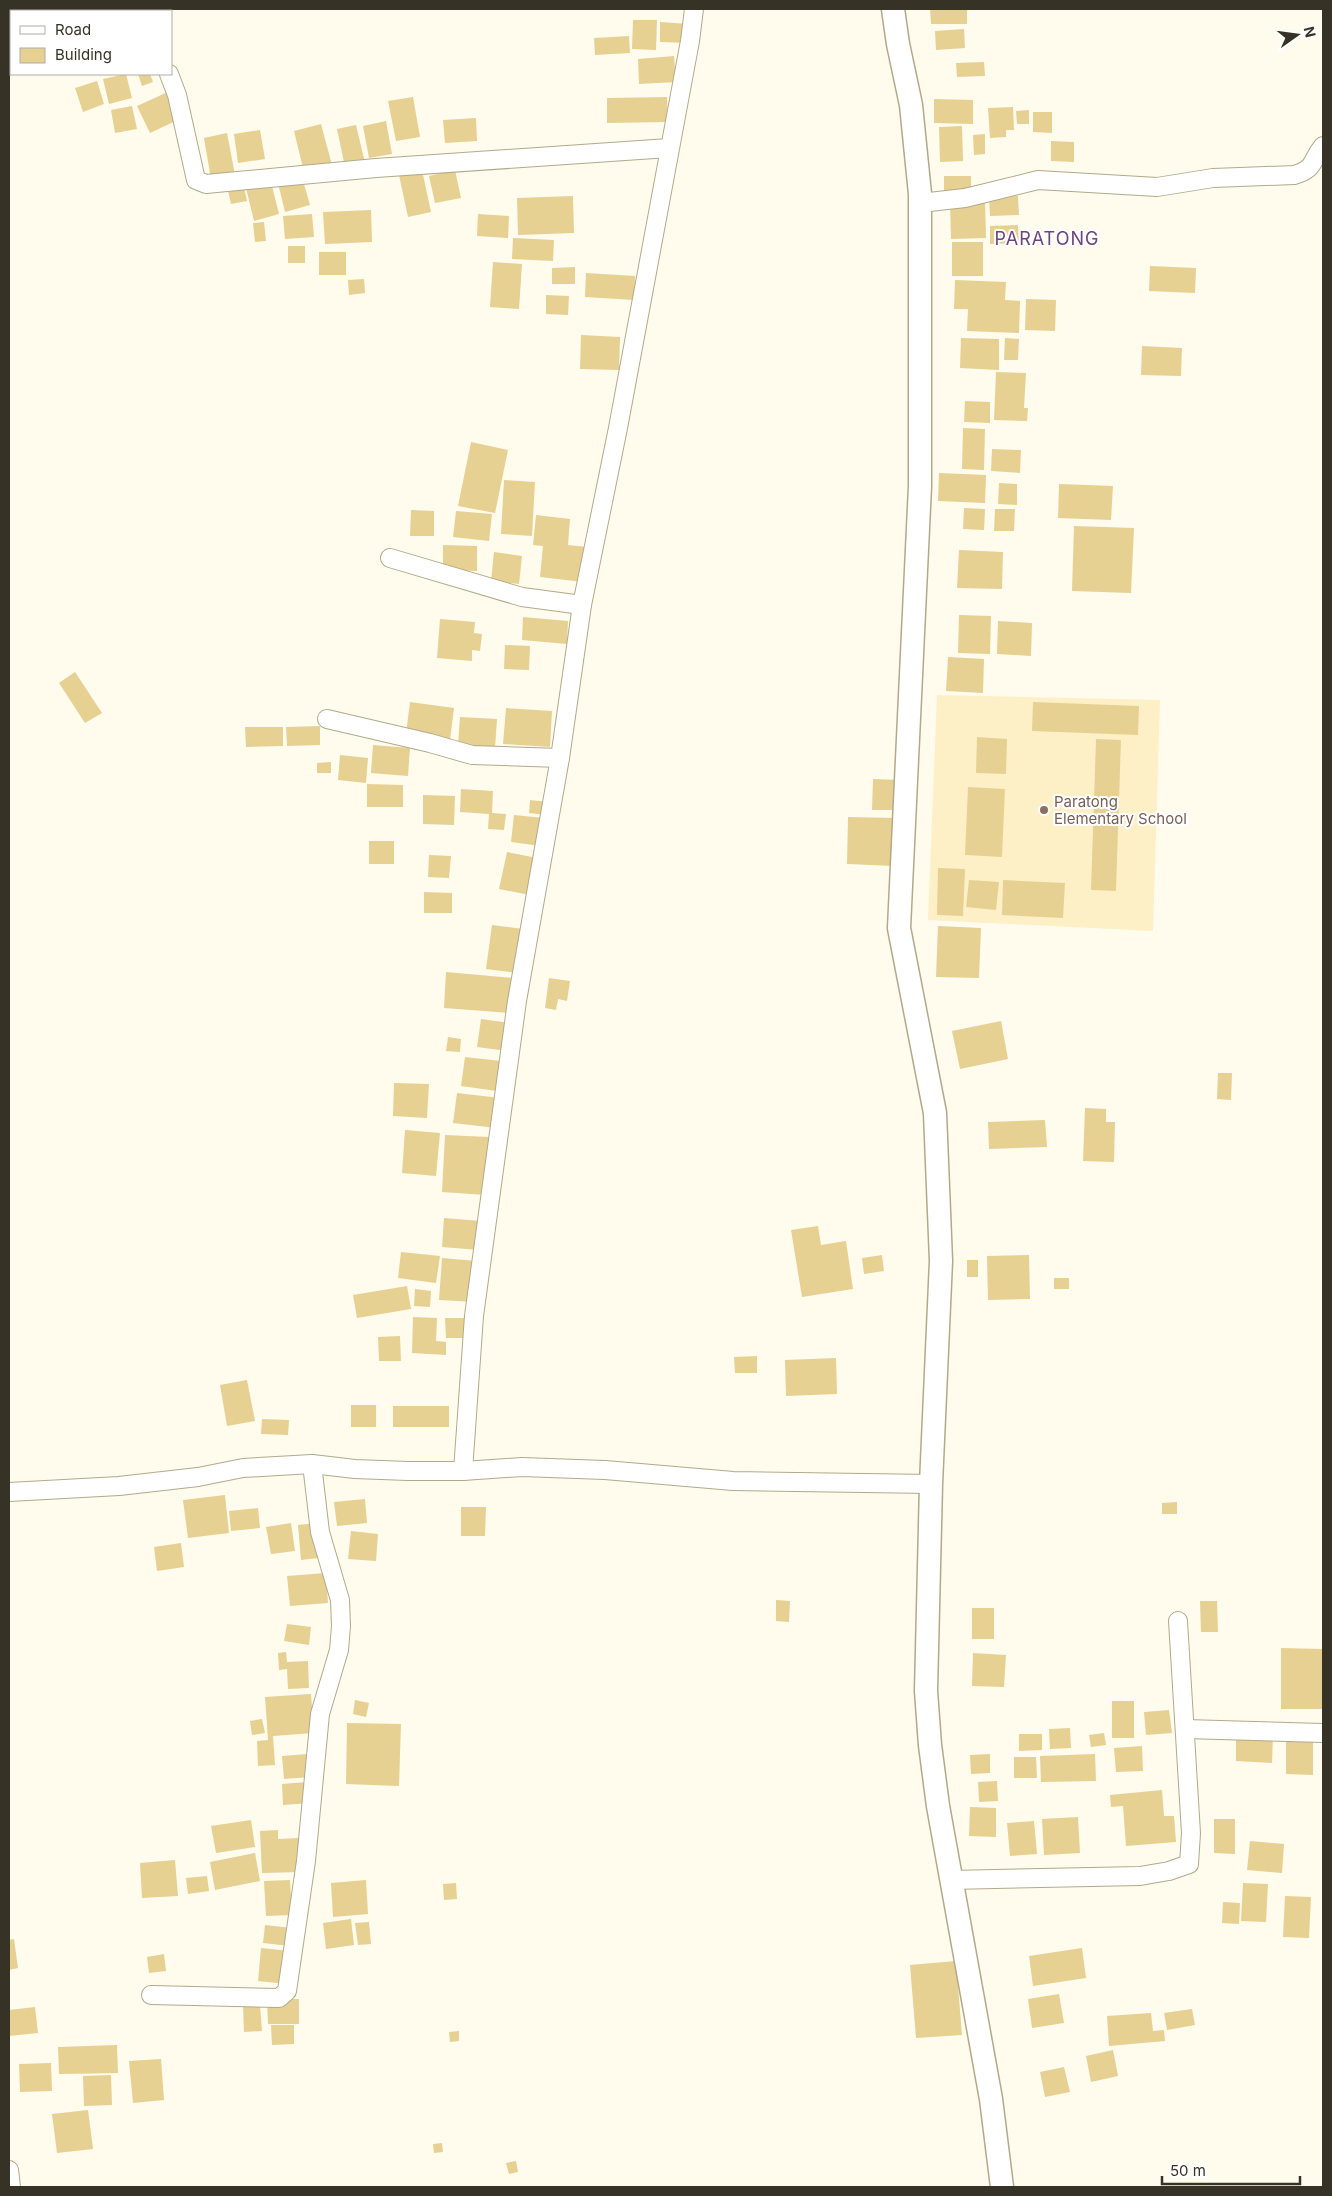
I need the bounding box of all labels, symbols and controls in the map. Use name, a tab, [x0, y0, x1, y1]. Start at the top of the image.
legend	[10, 10, 172, 75]
north arrow	[1272, 10, 1322, 60]
text: Road	[55, 20, 91, 39]
text: N	[1301, 25, 1320, 39]
text: Building	[55, 45, 112, 64]
district label: PARATONG	[995, 228, 1099, 249]
place label: Paratong Elementary School	[1054, 792, 1187, 828]
marker: Paratong Elementary School	[1038, 804, 1050, 816]
scale bar	[1162, 2154, 1300, 2186]
text: 50 m	[1170, 2161, 1206, 2180]

